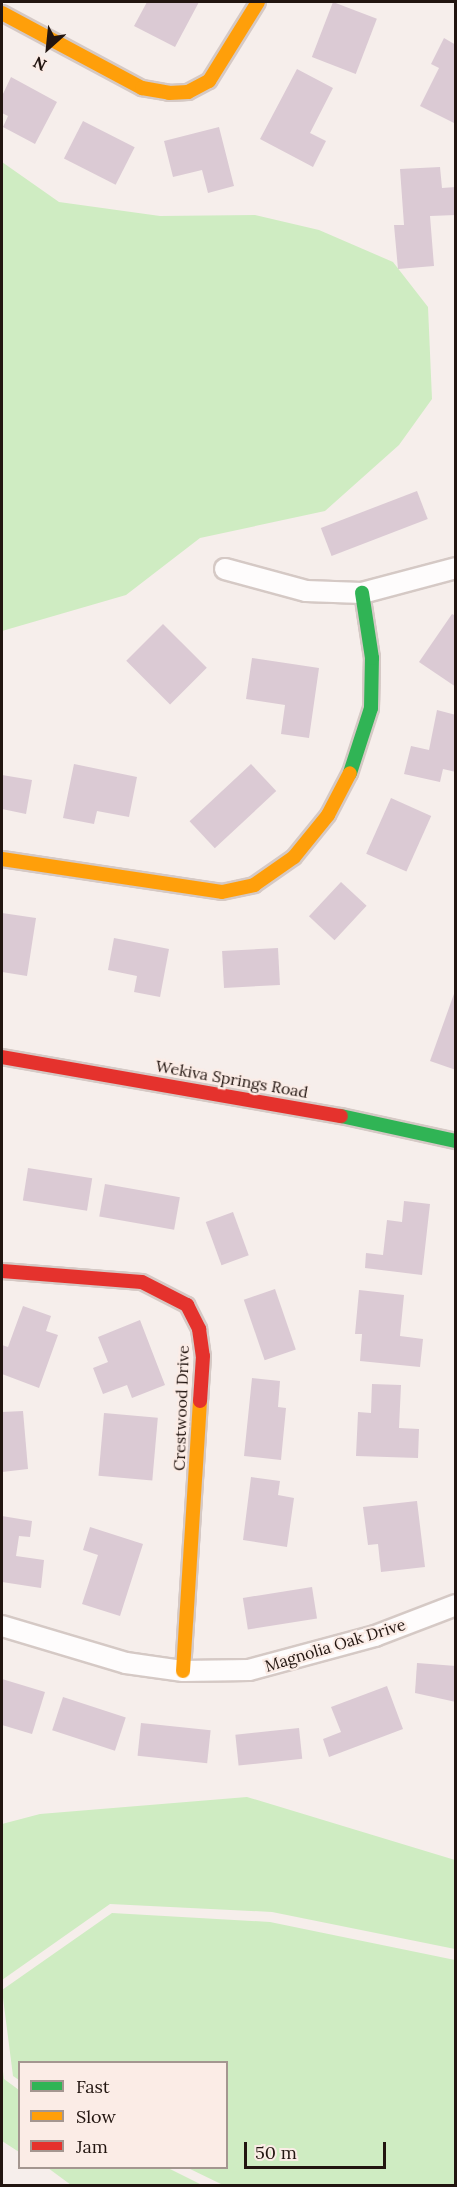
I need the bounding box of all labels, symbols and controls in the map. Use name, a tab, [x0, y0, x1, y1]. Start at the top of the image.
north arrow	[18, 18, 78, 78]
text: N	[30, 52, 50, 76]
street label: Wekiva Springs Road	[154, 1056, 310, 1102]
street label: Crestwood Drive	[169, 1345, 193, 1471]
street label: Magnolia Oak Drive	[262, 1614, 408, 1676]
legend	[18, 2061, 228, 2169]
text: Fast	[76, 2075, 110, 2098]
text: Slow	[76, 2105, 116, 2128]
scale bar	[247, 2130, 390, 2168]
text: Jam	[76, 2135, 108, 2158]
text: 50 m	[255, 2141, 297, 2164]

